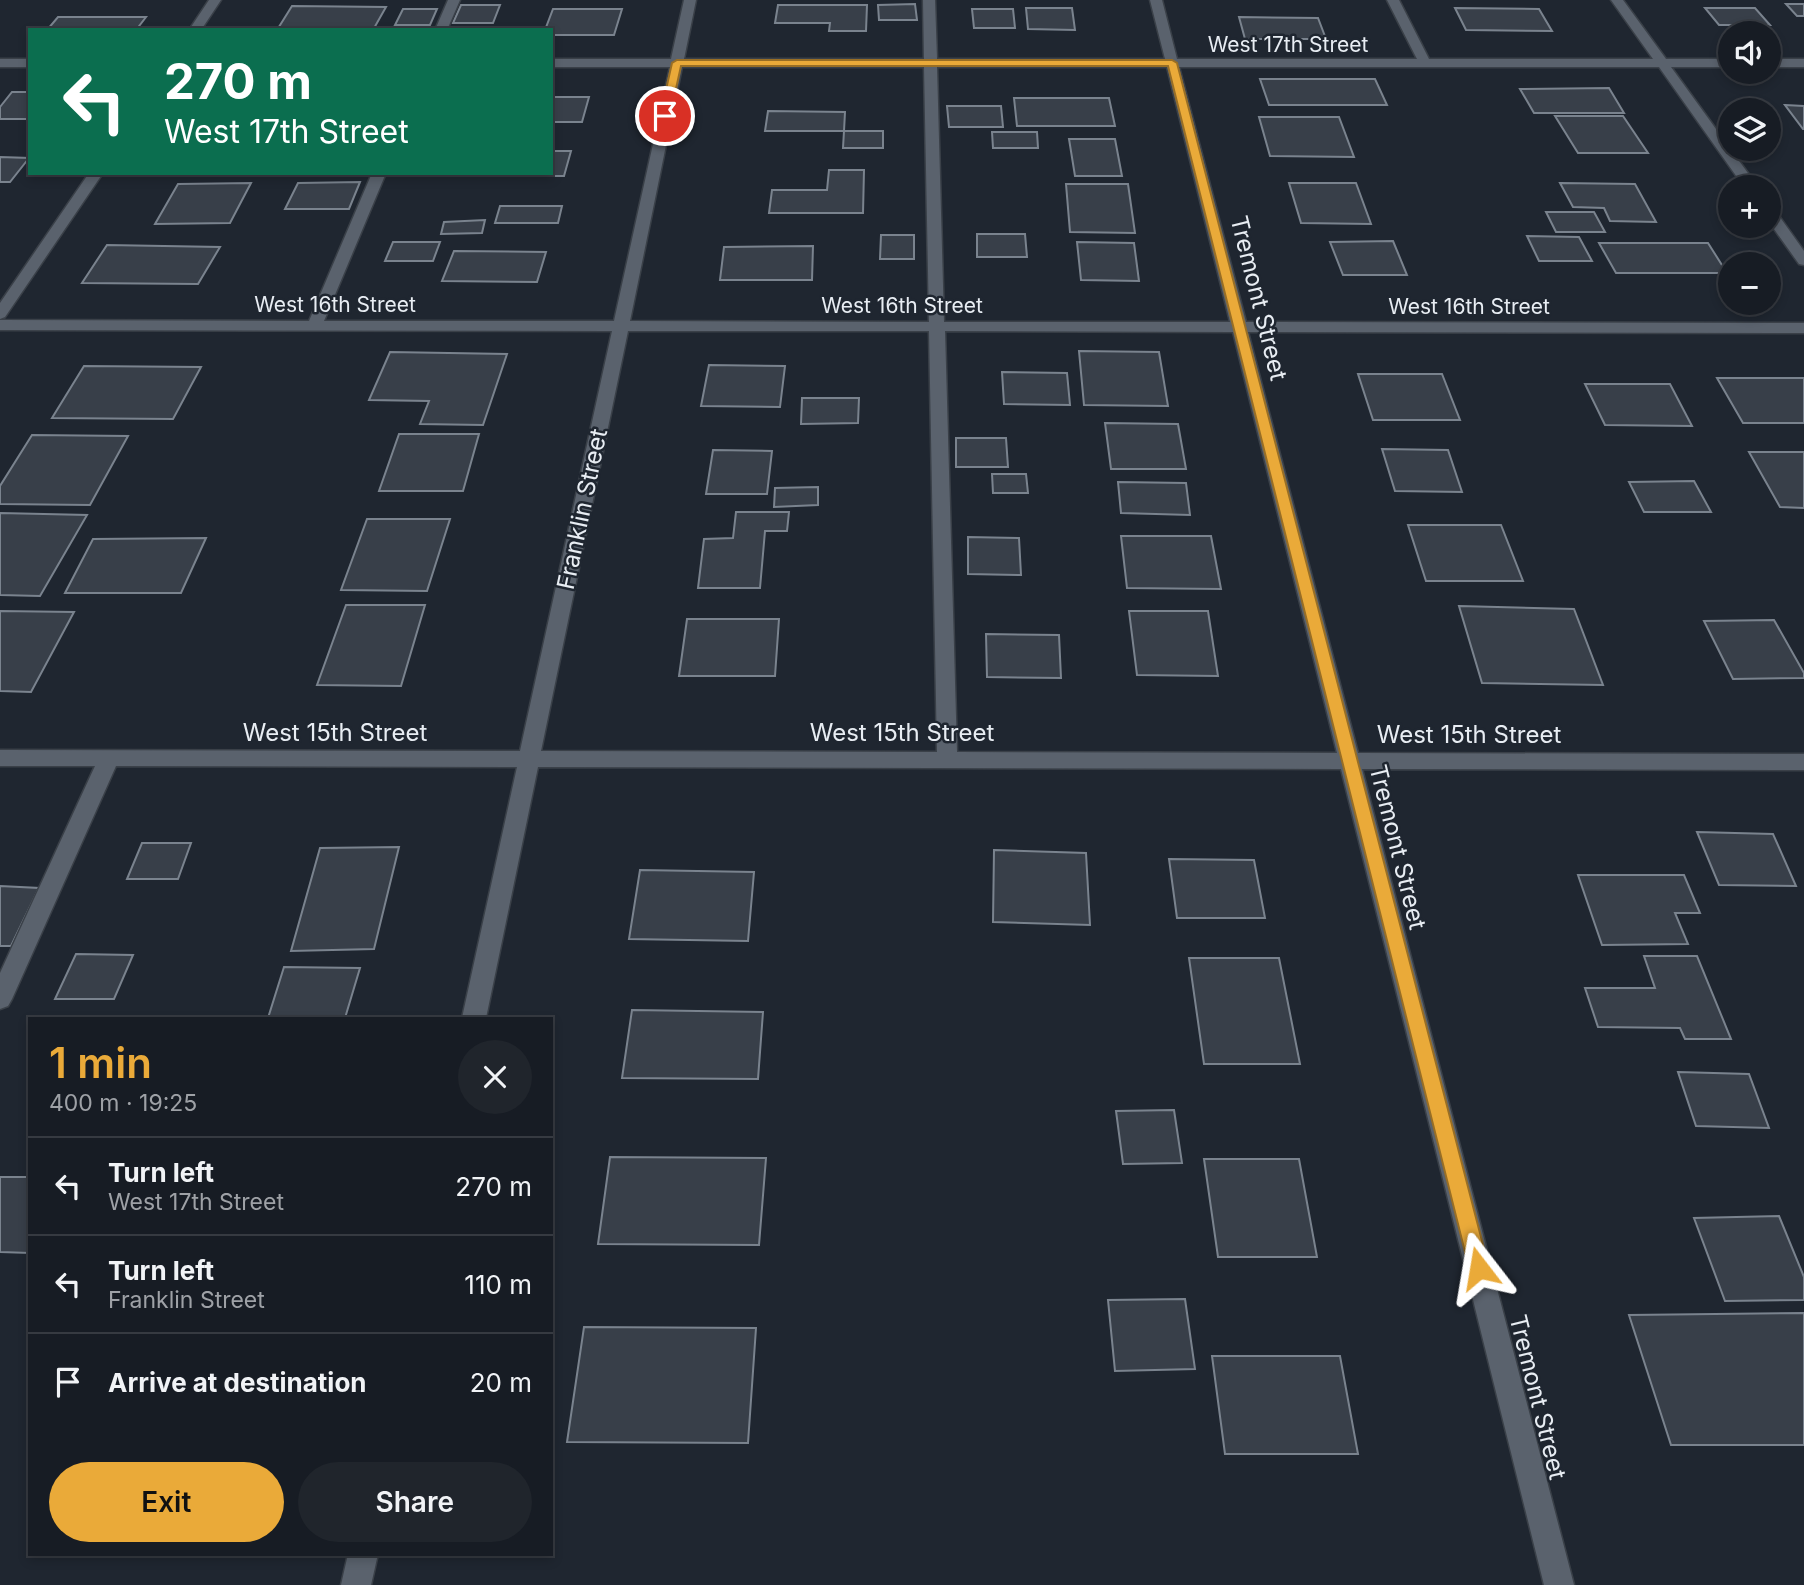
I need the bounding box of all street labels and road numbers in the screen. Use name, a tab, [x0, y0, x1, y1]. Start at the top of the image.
street label: West 17th Street	[1208, 32, 1368, 57]
street label: Tremont Street	[1225, 213, 1294, 383]
street label: West 16th Street	[254, 292, 416, 317]
street label: West 16th Street	[821, 293, 983, 318]
street label: West 16th Street	[1388, 294, 1550, 319]
street label: Franklin Street	[551, 426, 613, 592]
street label: West 15th Street	[243, 718, 427, 747]
street label: West 15th Street	[810, 718, 994, 747]
street label: West 15th Street	[1377, 720, 1561, 749]
street label: Tremont Street	[1364, 762, 1433, 932]
street label: Tremont Street	[1504, 1312, 1573, 1482]

